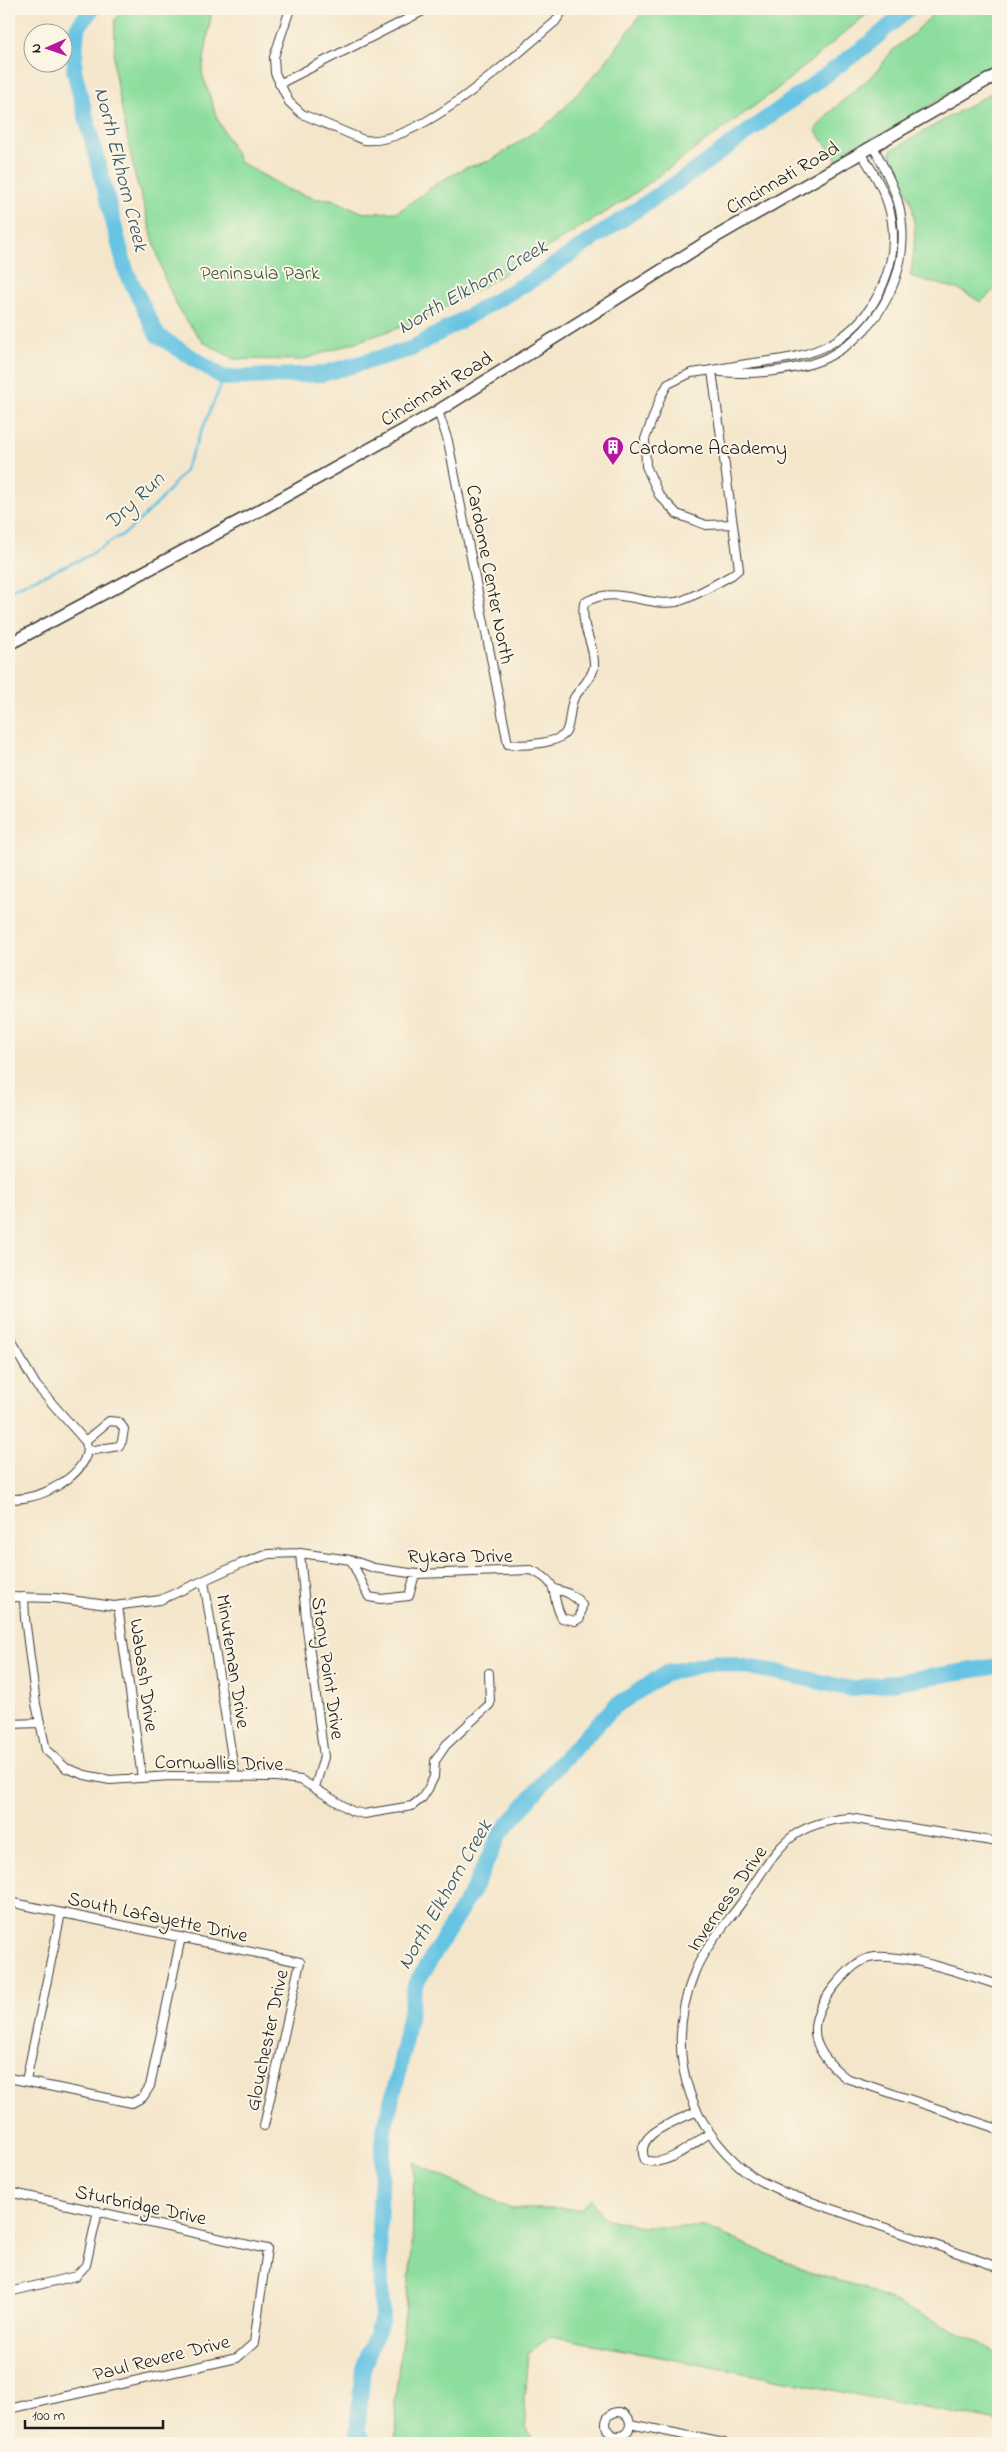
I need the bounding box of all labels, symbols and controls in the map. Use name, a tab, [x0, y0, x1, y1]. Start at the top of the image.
north arrow	[22, 22, 72, 72]
text: N	[26, 43, 47, 53]
water label: North Elkhorn Creek	[85, 84, 155, 256]
street label: Cincinnati Road	[721, 135, 845, 223]
water label: North Elkhorn Creek	[393, 232, 554, 343]
park label: Peninsula Park	[200, 260, 320, 289]
street label: Cincinnati Road	[376, 345, 499, 435]
building icon: Cardome Academy	[601, 435, 625, 466]
place label: Cardome Academy	[629, 435, 787, 464]
water label: Dry Run	[99, 465, 173, 537]
street label: Cardome Center North	[457, 482, 520, 667]
street label: Rykara Drive	[407, 1543, 513, 1572]
street label: Minuteman Drive	[207, 1592, 256, 1731]
street label: Stony Point Drive	[302, 1595, 351, 1742]
street label: Wabash Drive	[120, 1617, 165, 1734]
street label: Cornwallis Drive	[154, 1749, 284, 1780]
water label: North Elkhorn Creek	[391, 1814, 501, 1975]
street label: Inverness Drive	[681, 1840, 776, 1959]
street label: South Lafayette Drive	[65, 1885, 250, 1952]
street label: Glouchester Drive	[239, 1967, 298, 2114]
street label: Sturbridge Drive	[72, 2178, 209, 2235]
street label: Paul Revere Drive	[90, 2328, 233, 2390]
scale bar	[25, 2397, 162, 2429]
text: 100 m	[32, 2405, 65, 2427]

